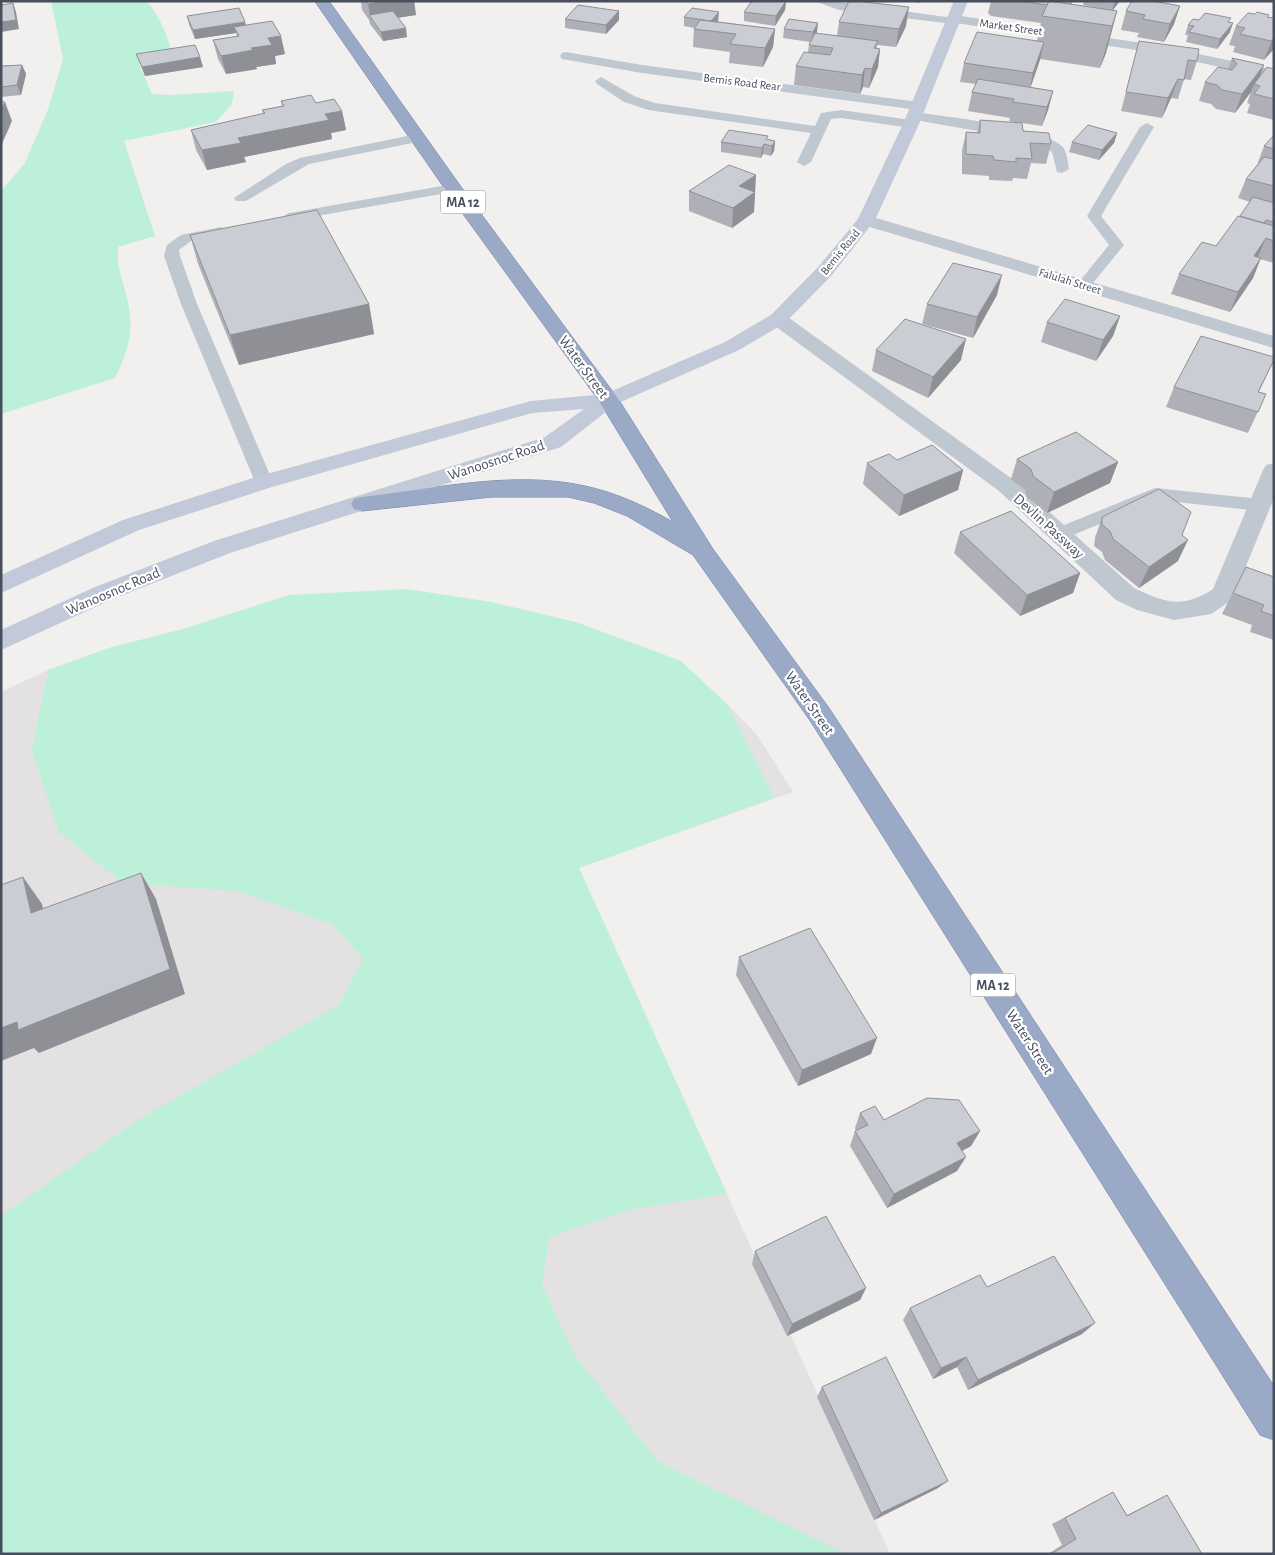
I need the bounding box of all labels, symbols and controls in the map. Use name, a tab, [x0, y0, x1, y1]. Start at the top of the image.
street label: Market Street	[979, 17, 1043, 37]
street label: Bemis Road Rear	[703, 71, 781, 93]
road number: MA 12	[440, 190, 486, 213]
street label: Bemis Road	[818, 227, 862, 277]
street label: Falulah Street	[1037, 266, 1103, 296]
street label: Water Street	[556, 333, 611, 402]
street label: Wanoosnoc Road	[446, 438, 547, 483]
street label: Devlin Passway	[1011, 491, 1087, 562]
street label: Wanoosnoc Road	[64, 565, 163, 618]
street label: Water Street	[782, 669, 837, 738]
road number: MA 12	[970, 974, 1016, 996]
street label: Water Street	[1003, 1007, 1056, 1077]

